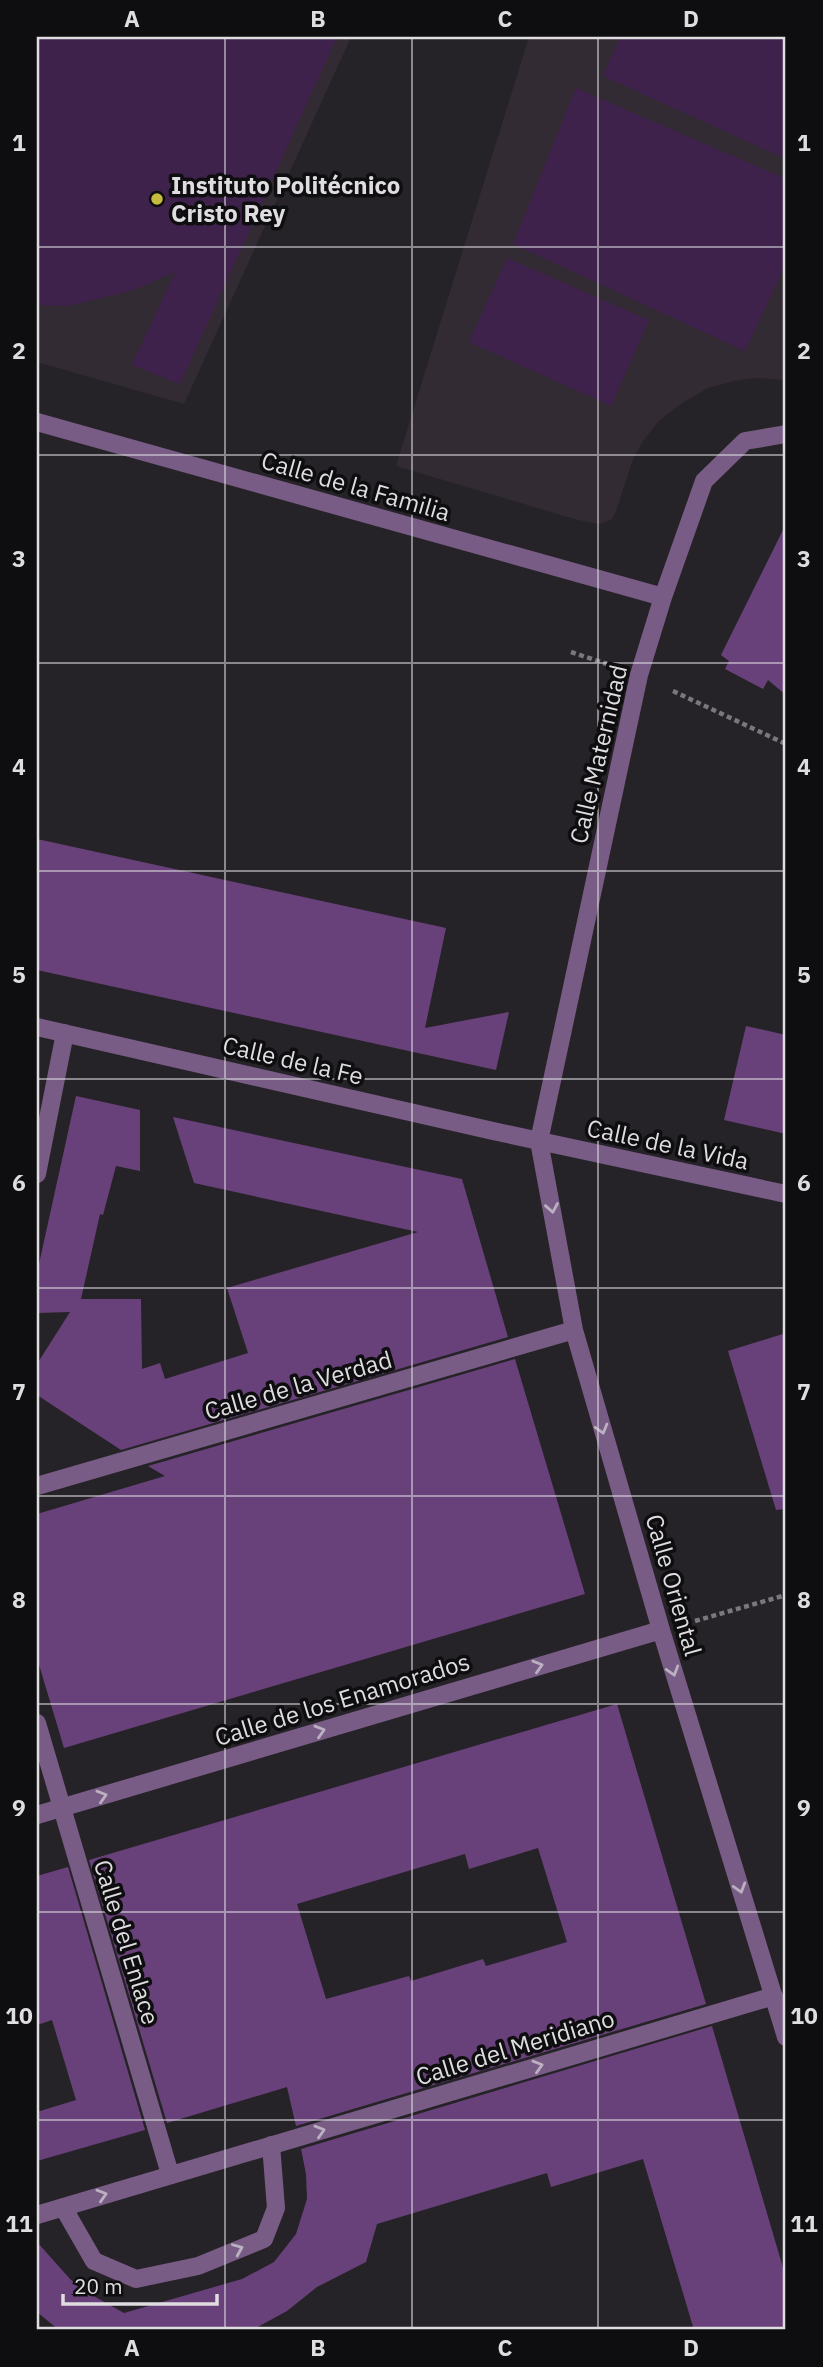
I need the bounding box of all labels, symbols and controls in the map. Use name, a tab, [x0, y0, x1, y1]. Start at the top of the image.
text: A	[124, 3, 140, 33]
text: B	[310, 3, 326, 33]
text: C	[498, 3, 513, 33]
text: D	[683, 3, 699, 33]
text: 1	[12, 127, 26, 157]
text: 1	[797, 127, 811, 157]
place label: Instituto Politécnico Cristo Rey	[171, 169, 400, 229]
marker: Instituto Politécnico Cristo Rey	[149, 191, 165, 207]
text: 2	[12, 335, 26, 365]
text: 2	[797, 335, 811, 365]
street label: Calle de la Familia	[258, 444, 454, 528]
text: 3	[12, 543, 26, 573]
text: 3	[797, 543, 811, 573]
street label: Calle Maternidad	[562, 662, 634, 846]
text: 4	[12, 751, 26, 781]
text: 4	[797, 751, 811, 781]
text: 5	[12, 959, 26, 989]
text: 5	[797, 959, 811, 989]
street label: Calle de la Fe	[220, 1028, 366, 1092]
street label: Calle de la Vida	[584, 1111, 752, 1177]
text: 6	[12, 1167, 26, 1197]
text: 6	[797, 1167, 811, 1197]
one-way arrow	[544, 1202, 559, 1214]
street label: Calle de la Verdad	[201, 1343, 395, 1427]
text: 7	[12, 1376, 26, 1406]
text: 7	[797, 1376, 811, 1406]
one-way arrow	[594, 1423, 609, 1435]
street label: Calle Oriental	[639, 1510, 709, 1660]
text: 8	[12, 1584, 26, 1614]
text: 8	[797, 1584, 811, 1614]
street label: Calle de los Enamorados	[211, 1645, 473, 1753]
one-way arrow	[532, 1660, 544, 1675]
one-way arrow	[665, 1665, 680, 1677]
one-way arrow	[314, 1724, 326, 1739]
one-way arrow	[96, 1789, 108, 1804]
text: 9	[12, 1792, 26, 1822]
text: 9	[797, 1792, 811, 1822]
street label: Calle del Enlace	[87, 1856, 167, 2028]
one-way arrow	[732, 1882, 747, 1894]
text: 10	[5, 2000, 33, 2030]
text: 10	[790, 2000, 818, 2030]
street label: Calle del Meridiano	[412, 2002, 618, 2092]
one-way arrow	[532, 2059, 544, 2074]
one-way arrow	[314, 2124, 326, 2139]
one-way arrow	[96, 2189, 108, 2204]
text: 11	[5, 2208, 33, 2238]
text: 11	[790, 2208, 818, 2238]
one-way arrow	[232, 2244, 244, 2258]
scale bar	[63, 2262, 217, 2306]
text: 20 m	[74, 2272, 123, 2300]
text: A	[124, 2332, 140, 2362]
text: B	[310, 2332, 326, 2362]
text: C	[498, 2332, 513, 2362]
text: D	[683, 2332, 699, 2362]

